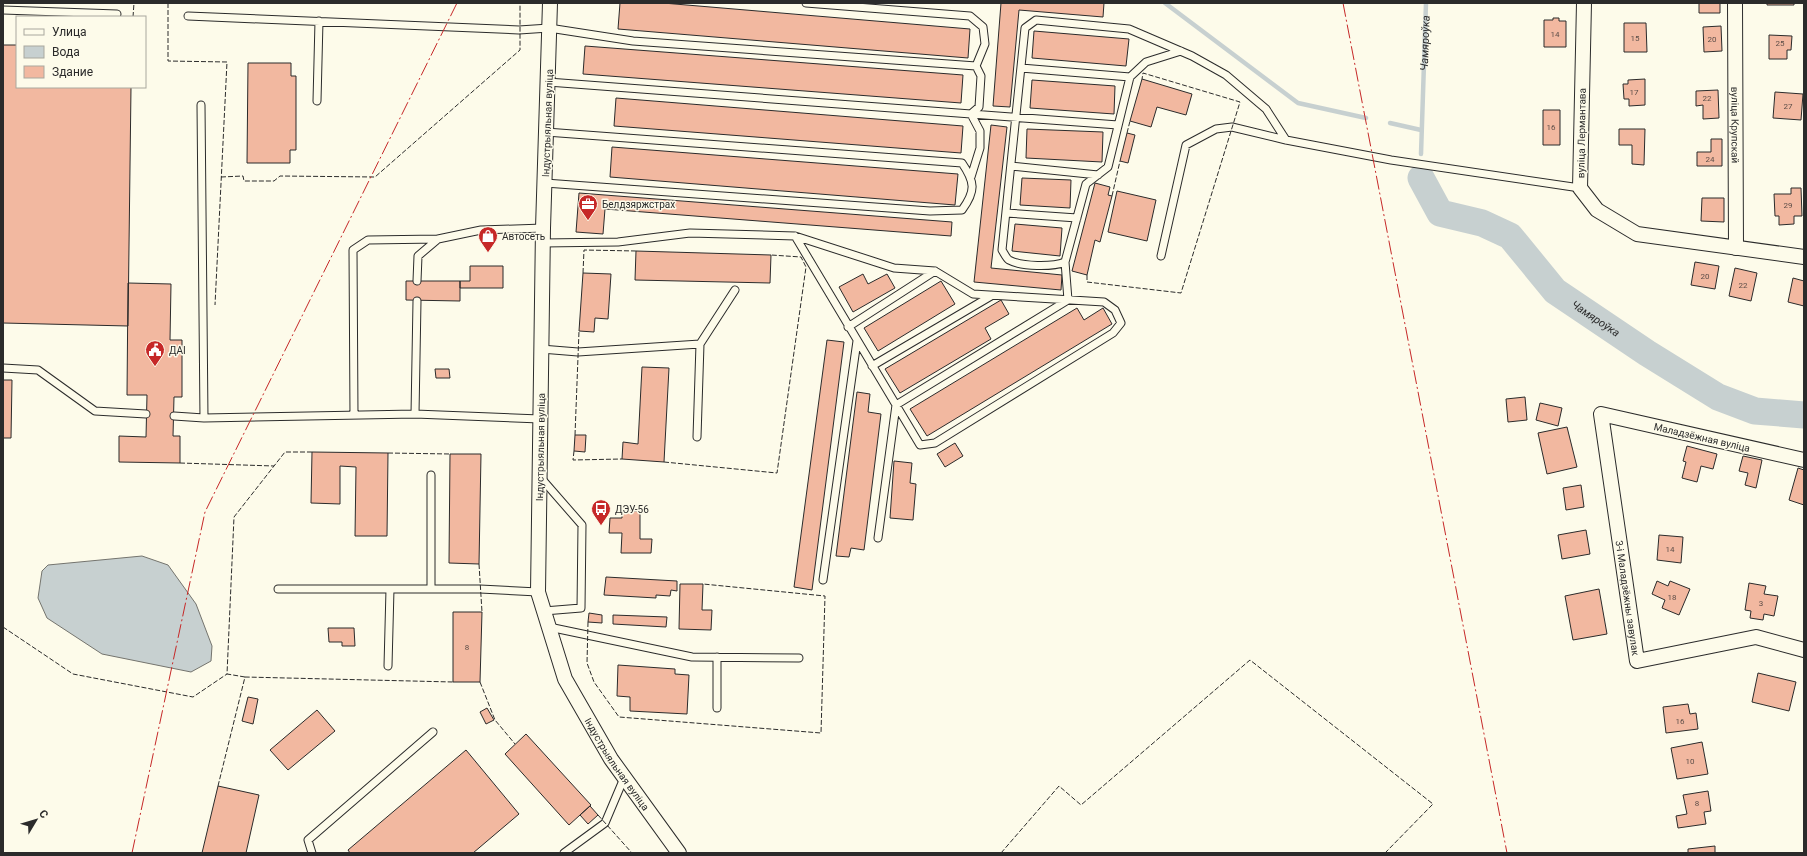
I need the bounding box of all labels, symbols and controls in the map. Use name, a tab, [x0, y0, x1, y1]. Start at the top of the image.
water label: Чамяроўка	[1418, 15, 1433, 71]
legend	[16, 16, 146, 88]
text: Улица	[52, 25, 87, 39]
house number: 14	[1551, 30, 1560, 39]
house number: 15	[1631, 34, 1640, 43]
house number: 20	[1708, 35, 1717, 44]
house number: 25	[1776, 39, 1785, 48]
text: Вода	[52, 45, 80, 59]
text: Здание	[52, 65, 93, 79]
street label: Індустрыяльная вуліца	[540, 69, 555, 177]
street label: вуліца Крупскай	[1729, 87, 1741, 164]
street label: вуліца Лермантава	[1575, 88, 1588, 178]
house number: 17	[1630, 88, 1639, 97]
house number: 22	[1703, 94, 1712, 103]
house number: 27	[1784, 102, 1793, 111]
house number: 16	[1547, 123, 1556, 132]
house number: 24	[1706, 155, 1715, 164]
office icon: Белдзяржстрах	[577, 193, 599, 221]
place label: Белдзяржстрах	[602, 199, 675, 210]
house number: 29	[1784, 201, 1793, 210]
shop icon: Автосеть	[477, 225, 499, 253]
place label: Автосеть	[502, 231, 545, 242]
house number: 20	[1701, 272, 1710, 281]
house number: 22	[1739, 281, 1748, 290]
water label: Чамяроўка	[1569, 298, 1622, 340]
public building icon: ДАІ	[144, 339, 166, 367]
place label: ДАІ	[169, 345, 186, 356]
street label: Індустрыяльная вуліца	[534, 393, 547, 501]
street label: Маладзёжная вуліца	[1653, 421, 1751, 454]
bus stop icon: ДЭУ-56	[590, 498, 612, 526]
place label: ДЭУ-56	[615, 504, 649, 515]
street label: 3-і Маладзёжны завулак	[1613, 540, 1641, 657]
house number: 14	[1666, 545, 1675, 554]
house number: 18	[1668, 593, 1677, 602]
house number: 3	[1759, 599, 1763, 608]
house number: 8	[465, 643, 470, 652]
street label: Індустрыяльная вуліца	[583, 716, 651, 813]
house number: 16	[1676, 717, 1685, 726]
house number: 10	[1686, 757, 1695, 766]
house number: 8	[1695, 799, 1700, 808]
north arrow	[16, 800, 56, 840]
text: С	[36, 807, 51, 821]

